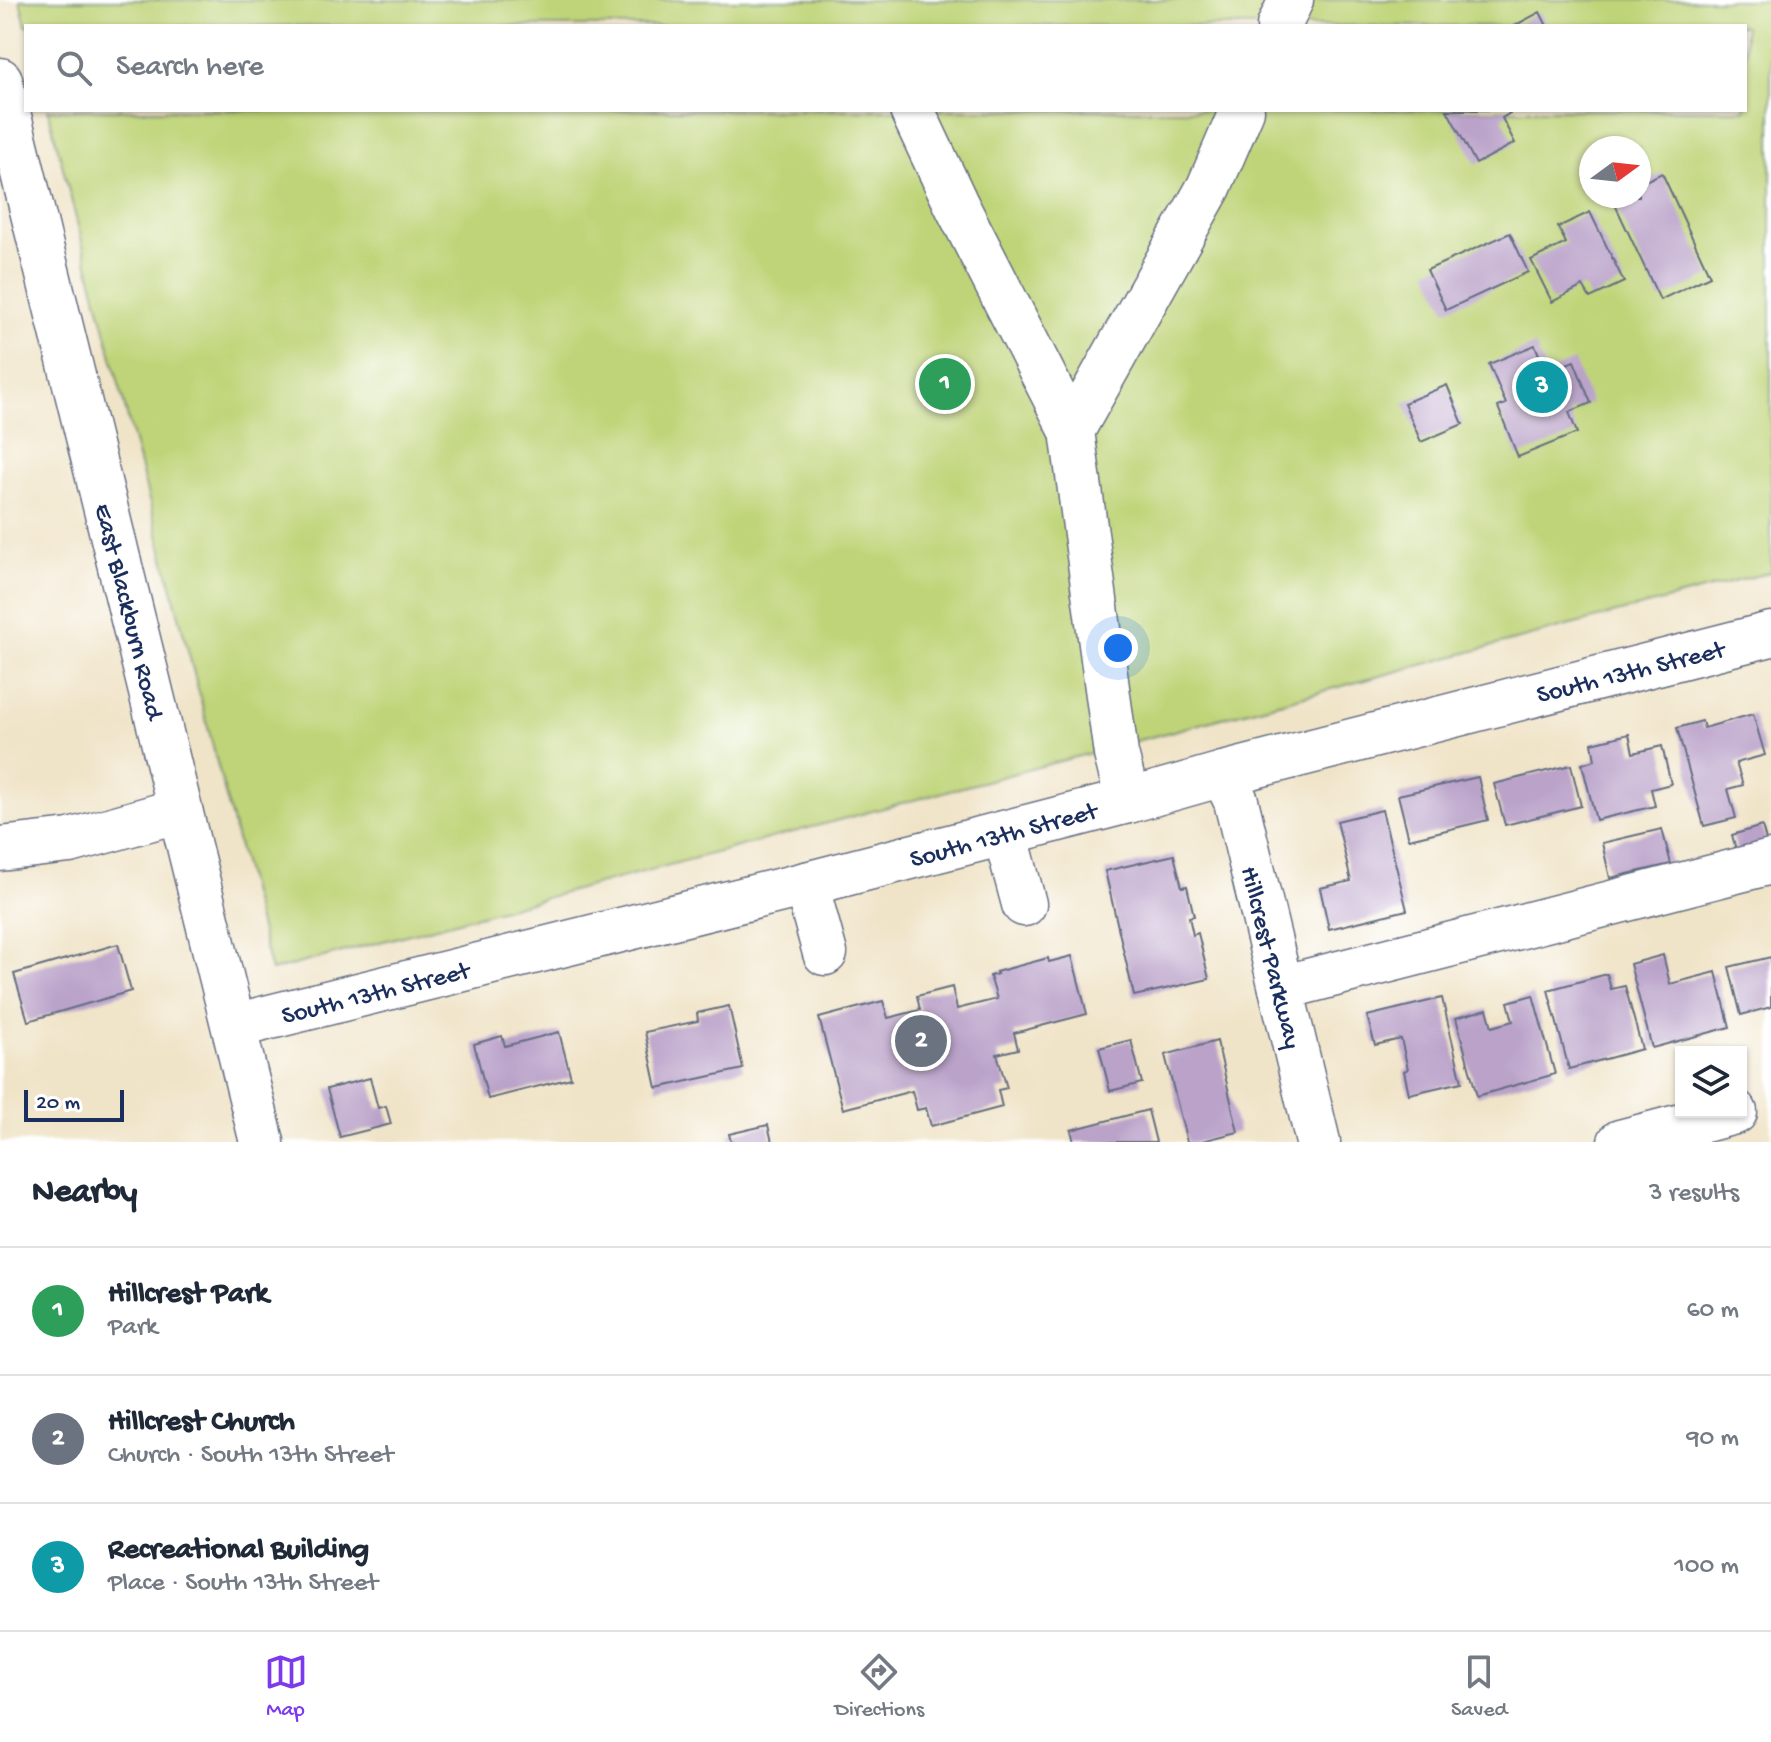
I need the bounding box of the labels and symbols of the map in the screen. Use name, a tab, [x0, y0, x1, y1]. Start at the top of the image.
north arrow	[1579, 136, 1651, 208]
pin: 1	[919, 354, 971, 414]
pin: 3	[1516, 357, 1568, 417]
street label: East Blackburn Road	[85, 501, 169, 725]
your location	[1098, 628, 1138, 668]
street label: South 13th Street	[1534, 635, 1731, 713]
street label: South 13th Street	[907, 797, 1103, 877]
street label: Hillcrest Parkway	[1231, 864, 1306, 1053]
street label: South 13th Street	[279, 956, 476, 1034]
pin: 2	[895, 1011, 947, 1071]
scale bar	[24, 1086, 124, 1122]

